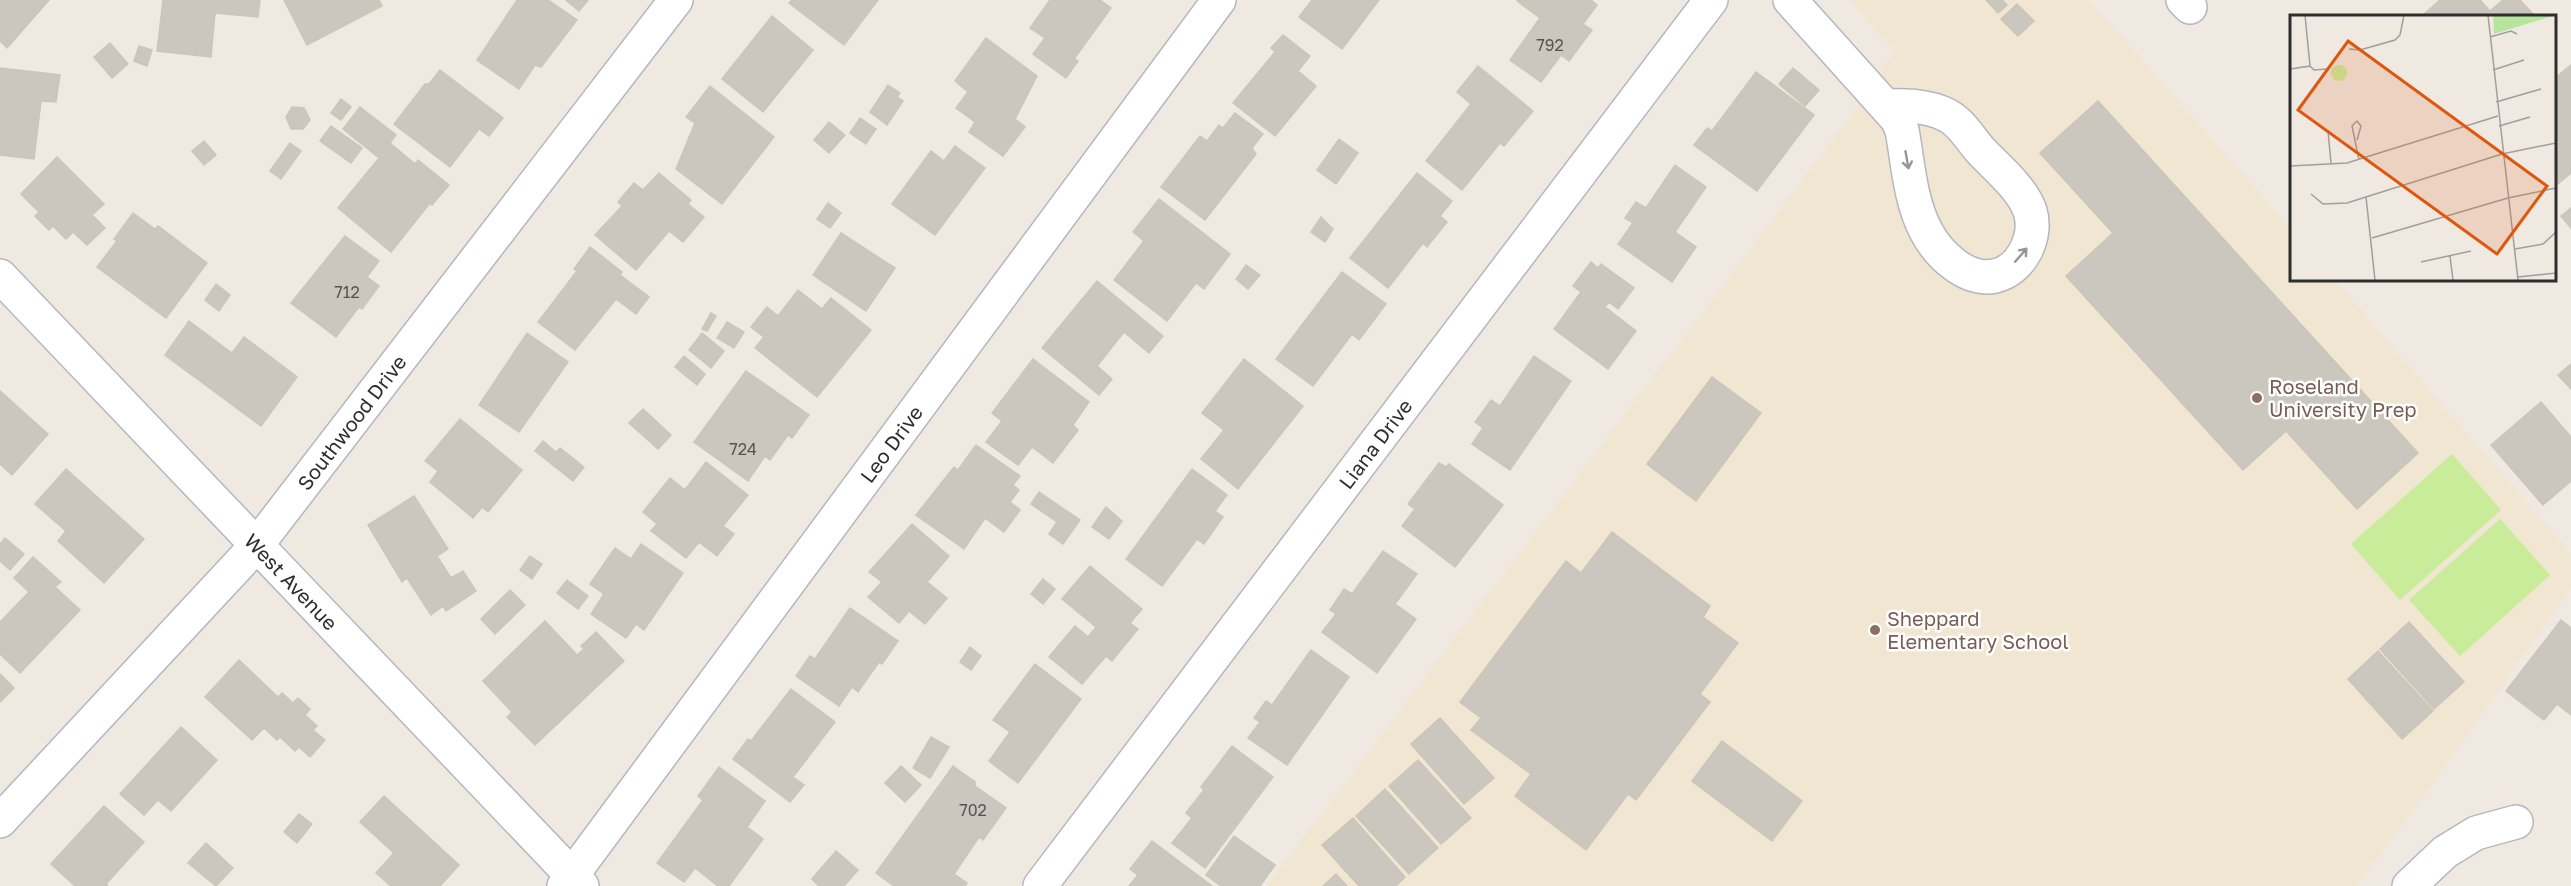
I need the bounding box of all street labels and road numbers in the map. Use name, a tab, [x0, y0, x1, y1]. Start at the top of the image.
street label: Southwood Drive	[292, 350, 411, 494]
street label: Liana Drive	[1333, 394, 1417, 493]
street label: Leo Drive	[855, 401, 927, 487]
street label: West Avenue	[240, 528, 343, 635]

